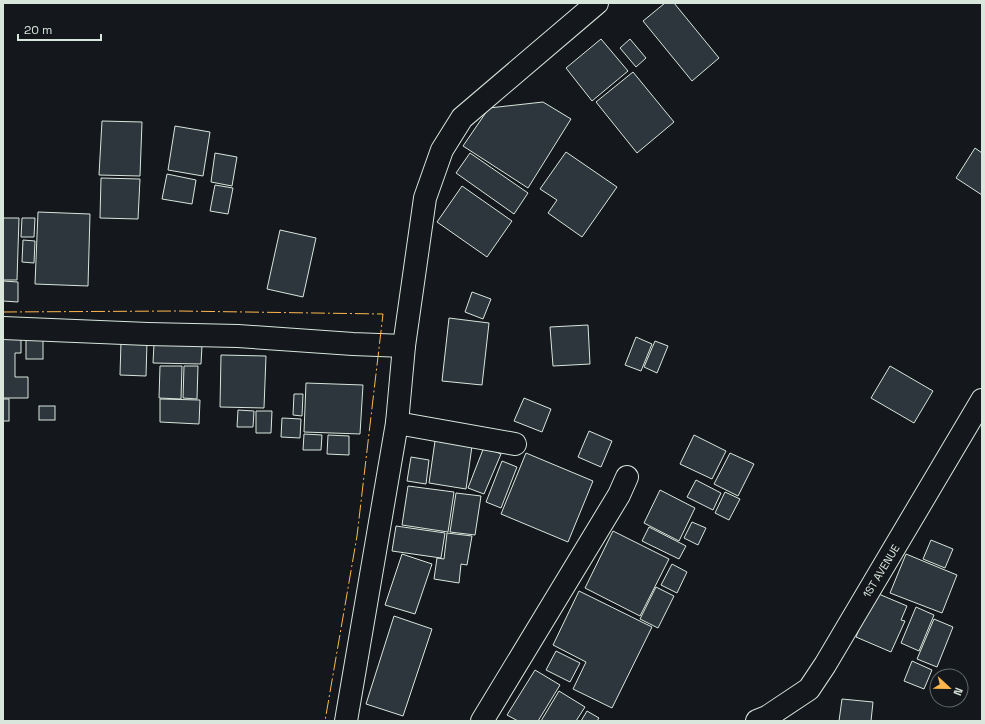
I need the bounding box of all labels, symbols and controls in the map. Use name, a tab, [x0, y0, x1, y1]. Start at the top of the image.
scale bar	[18, 16, 101, 42]
text: 20 m	[24, 22, 52, 38]
street label: 1ST AVENUE	[860, 542, 902, 600]
north arrow	[929, 668, 969, 708]
text: N	[950, 686, 966, 698]

